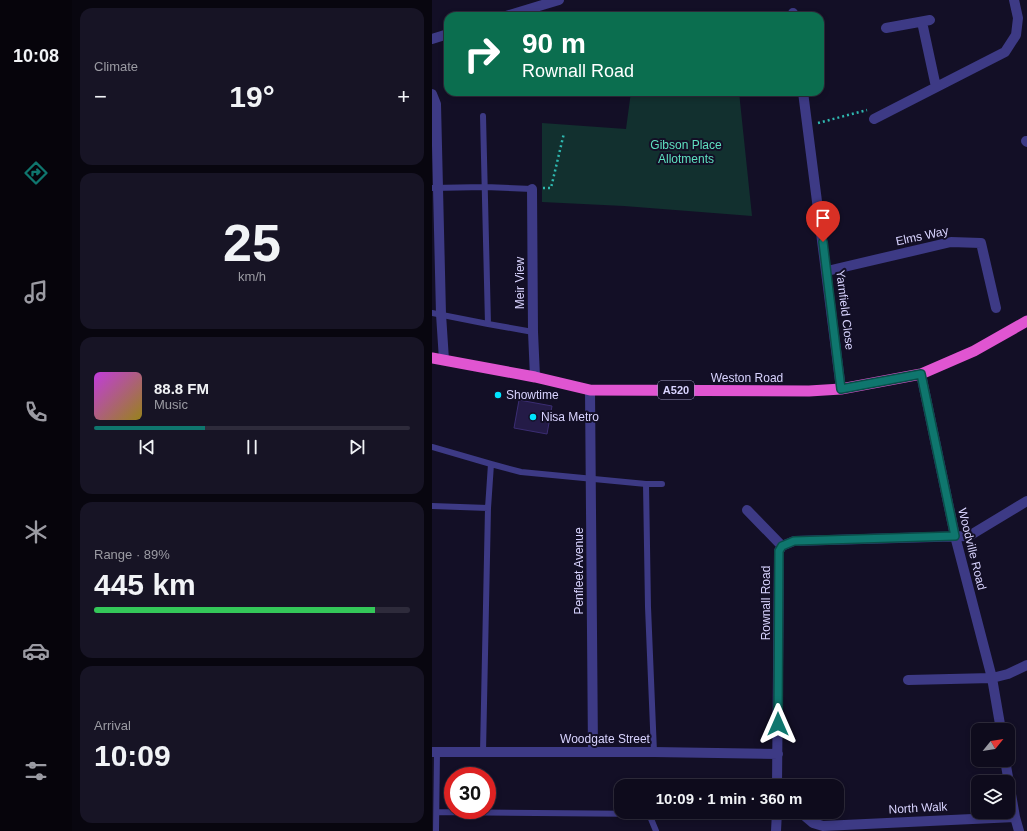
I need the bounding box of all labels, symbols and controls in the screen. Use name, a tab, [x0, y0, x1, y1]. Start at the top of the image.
icon: right	[456, 28, 508, 80]
text: 90 m	[522, 28, 586, 59]
text: 10:08	[13, 46, 59, 66]
text: Climate	[94, 59, 138, 74]
text: Rownall Road	[522, 61, 634, 81]
text: 19°	[229, 80, 275, 113]
text: −	[94, 84, 107, 109]
text: +	[397, 84, 410, 109]
park label: Gibson Place Allotments	[650, 138, 722, 166]
icon: directions	[22, 159, 50, 187]
pin	[806, 201, 840, 242]
icon: arrive	[812, 207, 834, 229]
text: 25	[223, 214, 281, 272]
street label: Elms Way	[894, 224, 950, 248]
street label: Meir View	[513, 256, 527, 309]
text: km/h	[238, 269, 266, 284]
street label: Yarnfield Close	[833, 269, 857, 351]
icon: music	[22, 278, 50, 306]
street label: Weston Road	[711, 371, 783, 385]
text: 88.8 FM	[154, 380, 209, 397]
road number: A520	[658, 381, 694, 399]
place label: Showtime	[506, 388, 559, 402]
marker: Showtime	[493, 390, 503, 400]
text: Music	[154, 397, 188, 412]
icon: phone	[22, 398, 50, 426]
place label: Nisa Metro	[541, 410, 599, 424]
marker: Nisa Metro	[528, 412, 538, 422]
icon: previous	[136, 436, 158, 458]
icon: pause	[241, 436, 263, 458]
icon: next	[346, 436, 368, 458]
street label: Woodville Road	[955, 507, 989, 591]
icon: climate	[22, 518, 50, 546]
street label: Penfleet Avenue	[572, 527, 586, 615]
text: Range · 89%	[94, 547, 170, 562]
street label: Rownall Road	[759, 566, 773, 640]
text: 445 km	[94, 568, 196, 601]
icon: car	[22, 637, 50, 665]
position arrow	[757, 703, 799, 745]
text: Arrival	[94, 718, 131, 733]
north arrow	[971, 723, 1015, 767]
map controls	[971, 723, 1015, 819]
street label: Woodgate Street	[560, 732, 651, 746]
text: 10:09	[94, 739, 171, 772]
icon: filters	[22, 757, 50, 785]
speed limit sign: 30	[444, 767, 496, 819]
button: layers	[971, 775, 1015, 819]
text: 10:09 · 1 min · 360 m	[656, 790, 802, 807]
street label: North Walk	[888, 799, 949, 817]

